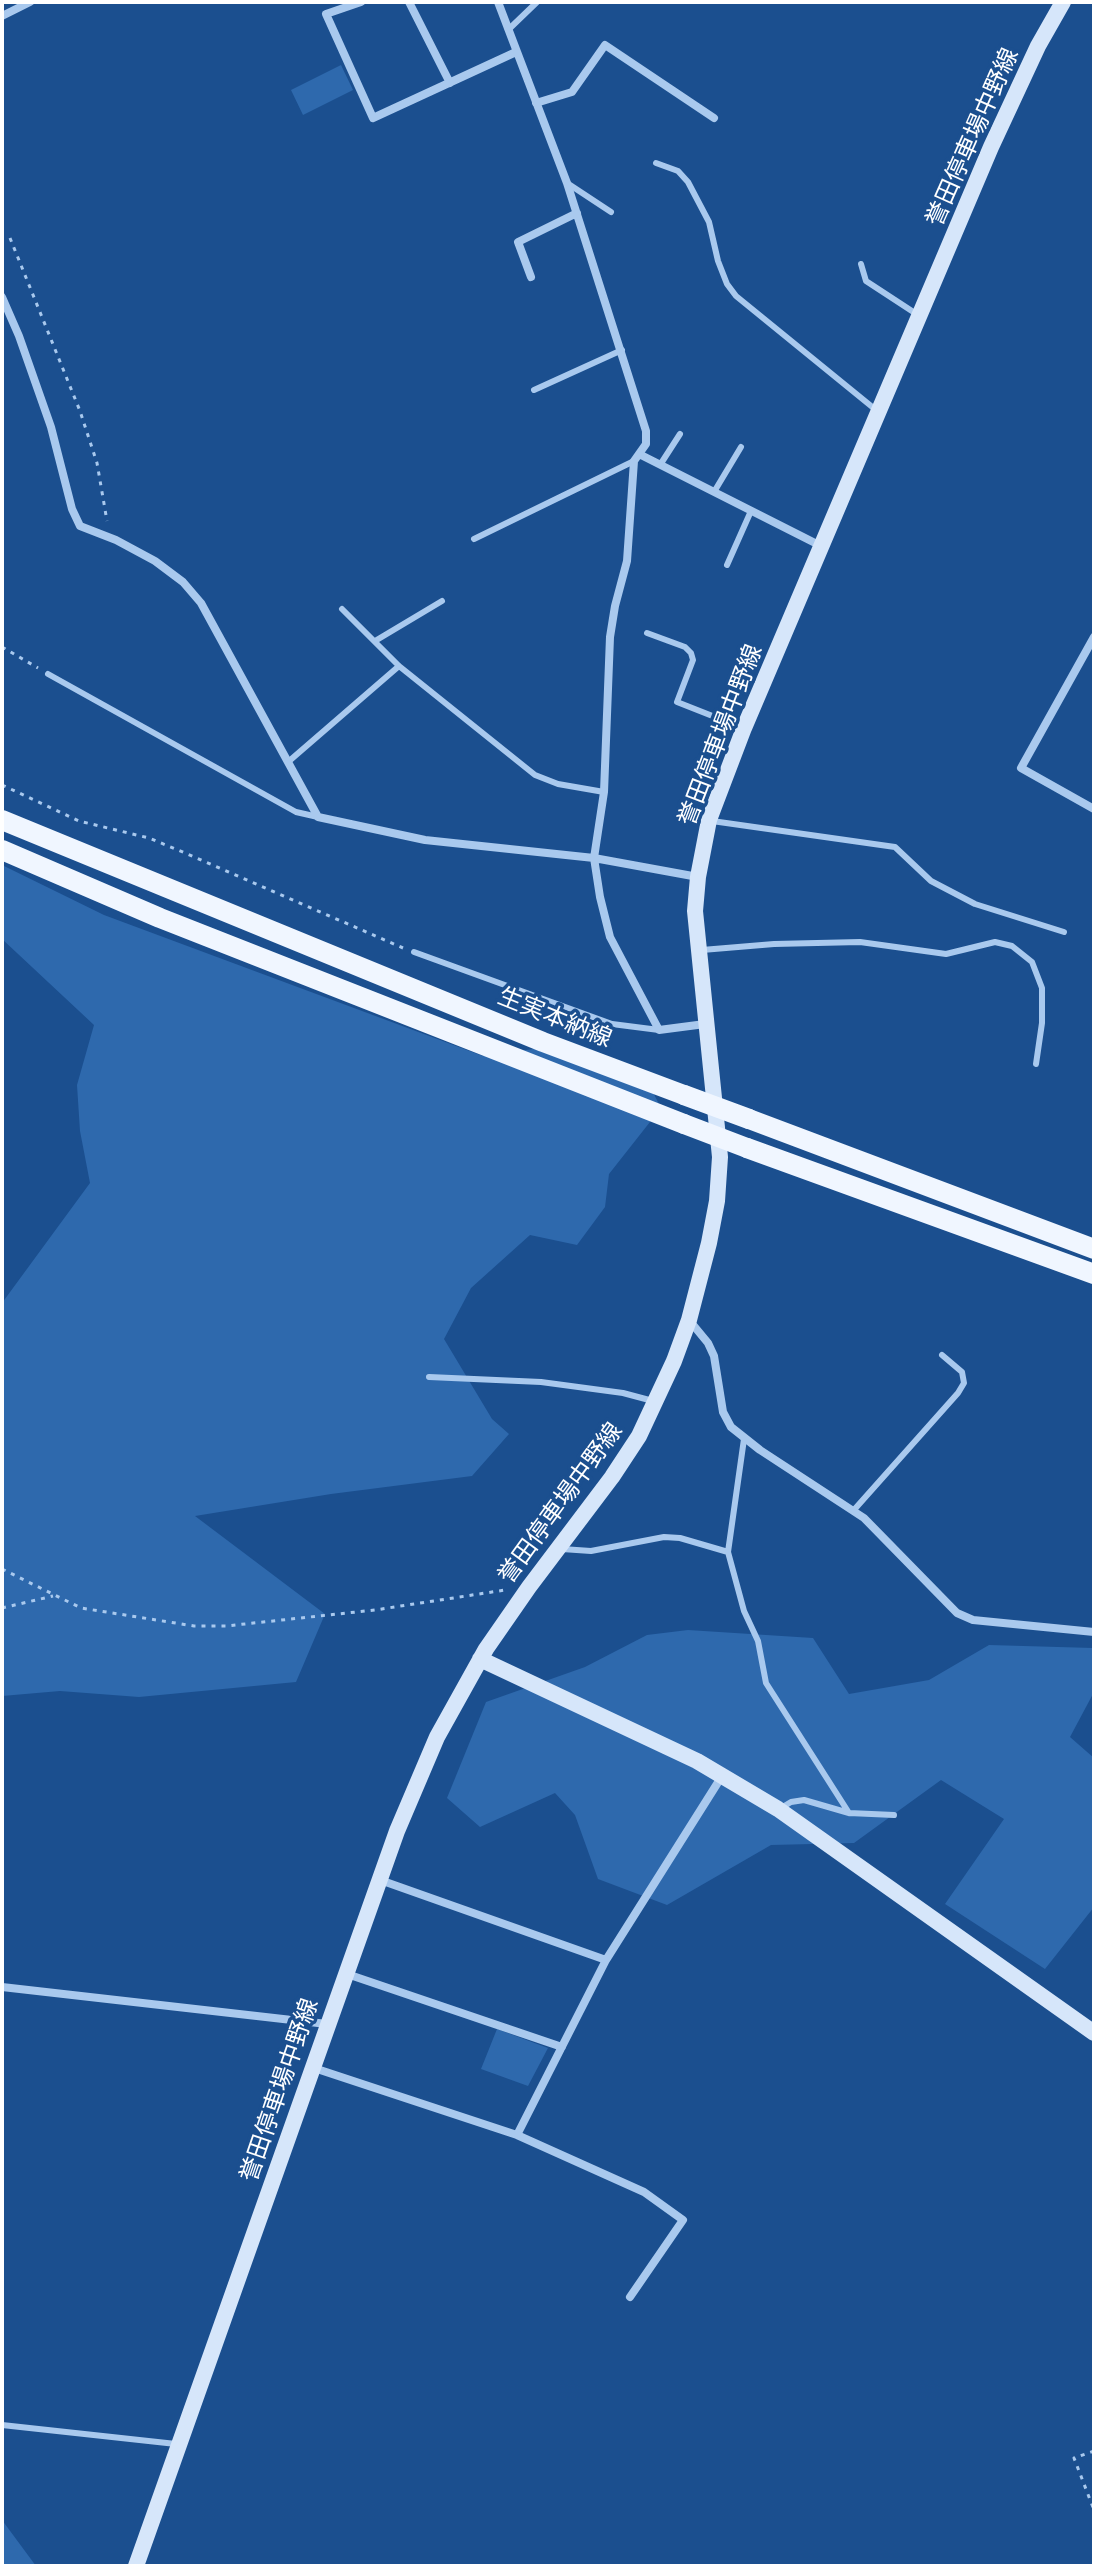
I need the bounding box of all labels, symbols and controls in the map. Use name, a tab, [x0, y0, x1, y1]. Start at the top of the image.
street label: 誉田停車場中野線	[920, 43, 1024, 231]
street label: 誉田停車場中野線	[672, 640, 768, 830]
street label: 生実本納線	[494, 981, 616, 1053]
street label: 誉田停車場中野線	[492, 1417, 628, 1589]
street label: 誉田停車場中野線	[234, 1995, 324, 2185]

